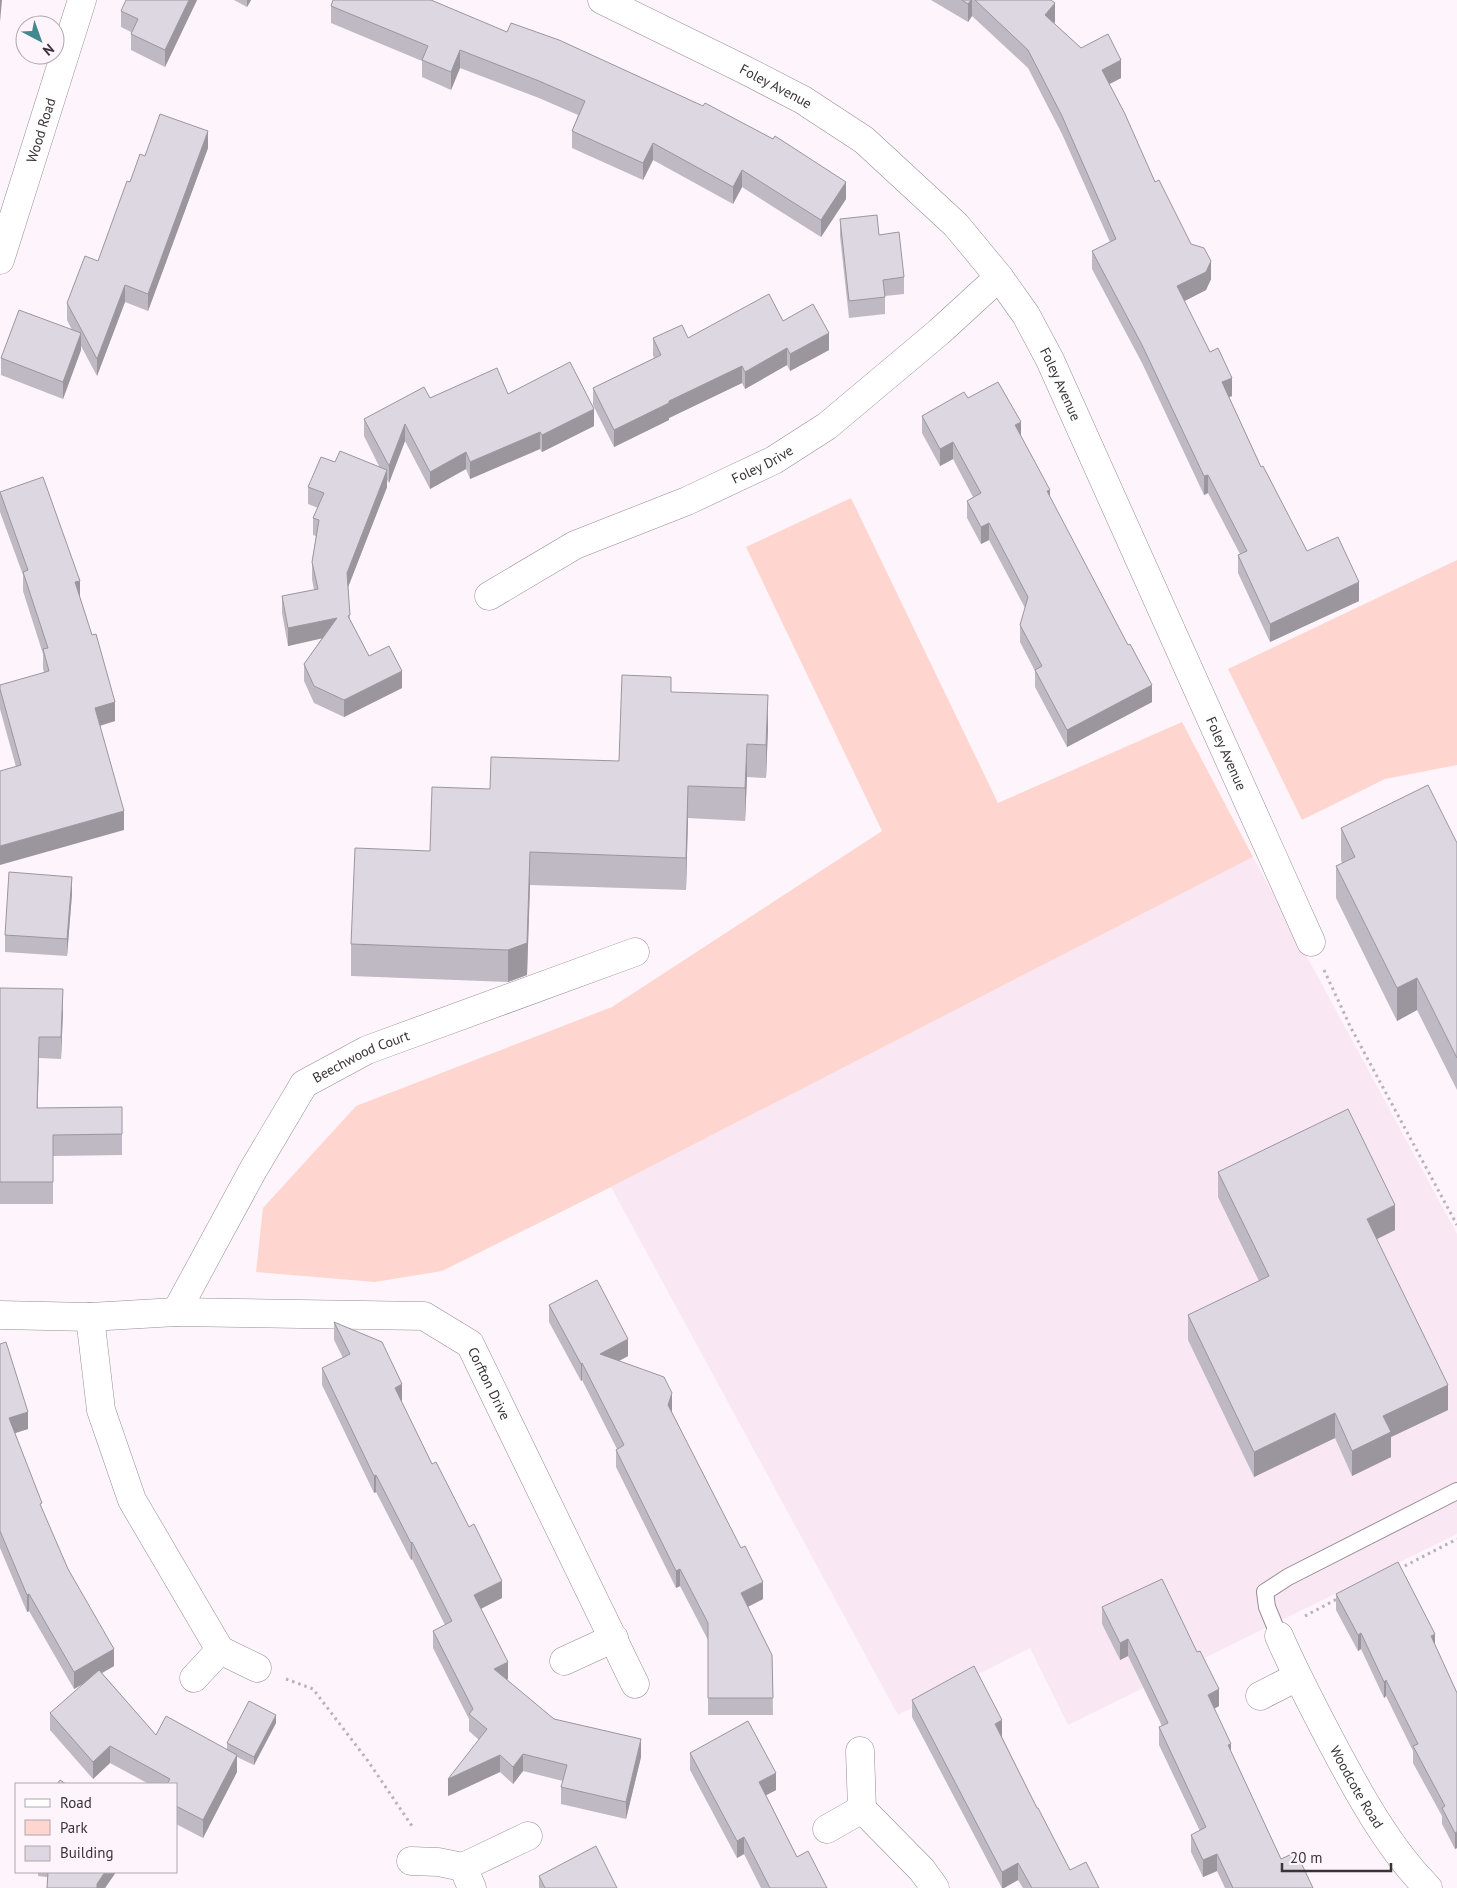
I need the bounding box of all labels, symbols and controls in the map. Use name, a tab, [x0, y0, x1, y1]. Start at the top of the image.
north arrow	[15, 15, 65, 65]
text: N	[39, 40, 58, 60]
street label: Foley Avenue	[737, 60, 815, 112]
street label: Wood Road	[22, 96, 60, 165]
street label: Foley Avenue	[1036, 344, 1085, 424]
street label: Foley Drive	[729, 441, 796, 488]
street label: Foley Avenue	[1202, 714, 1251, 793]
street label: Beechwood Court	[309, 1026, 412, 1087]
street label: Corfton Drive	[464, 1344, 515, 1423]
street label: Woodcote Road	[1326, 1743, 1387, 1832]
legend	[15, 1783, 178, 1873]
text: Road	[60, 1793, 92, 1812]
text: Park	[60, 1818, 88, 1837]
scale bar	[1282, 1840, 1391, 1872]
text: Building	[60, 1843, 114, 1862]
text: 20 m	[1290, 1848, 1323, 1867]

